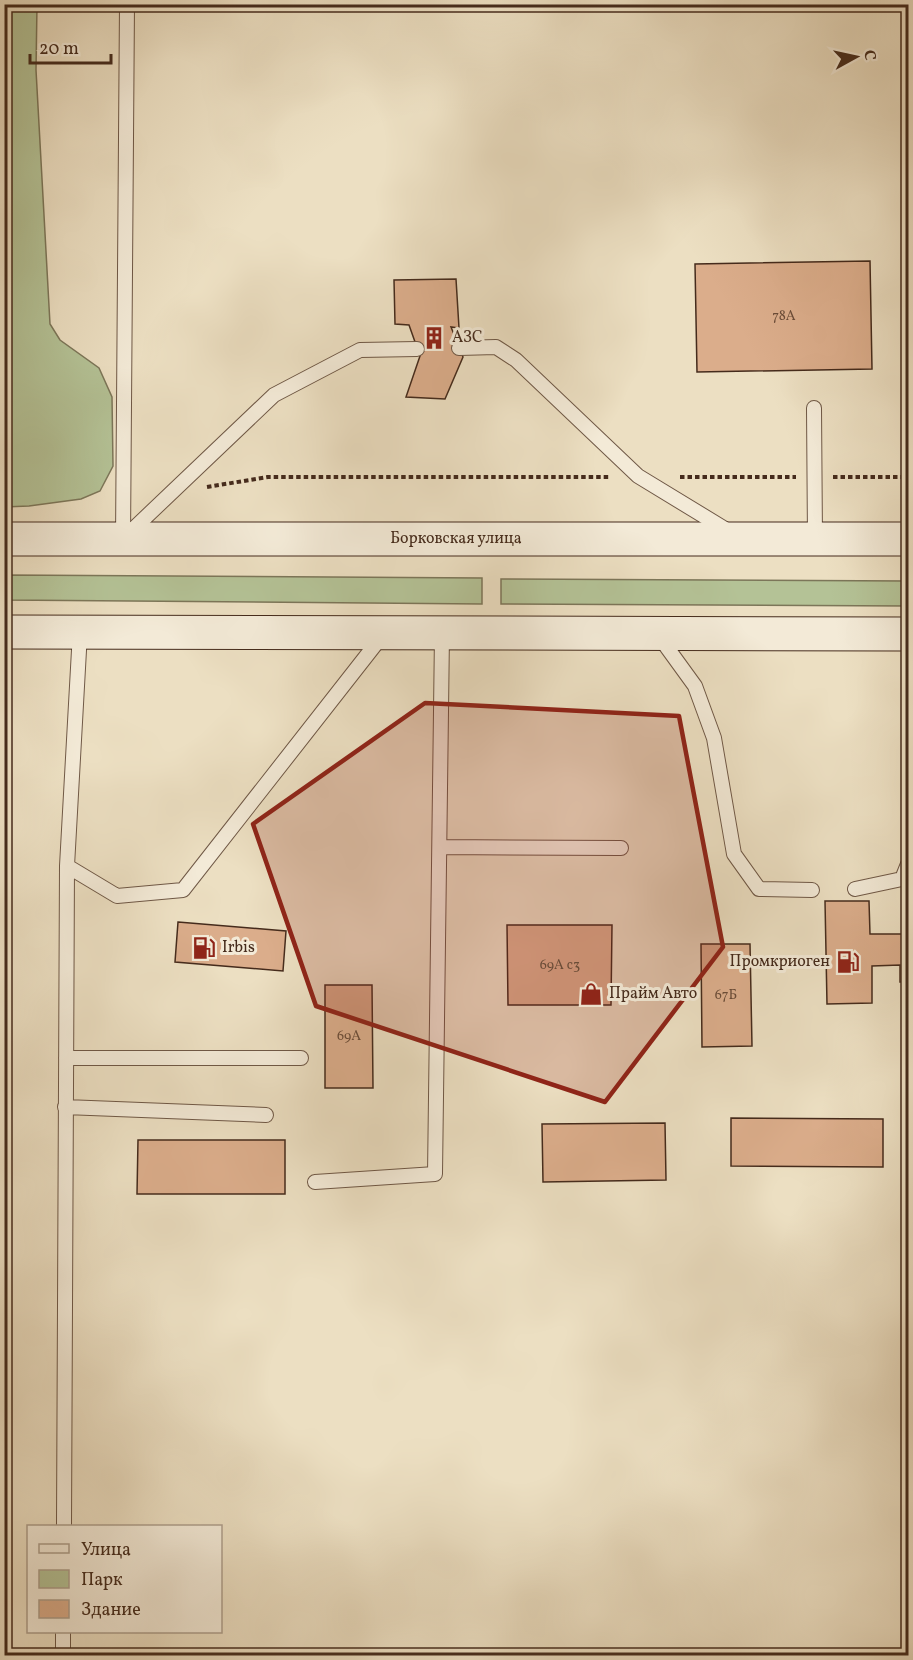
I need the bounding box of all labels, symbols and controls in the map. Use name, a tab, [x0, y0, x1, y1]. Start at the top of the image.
scale bar	[30, 27, 111, 65]
north arrow	[826, 27, 886, 87]
text: 20 m	[39, 37, 79, 62]
text: С	[857, 49, 880, 62]
house number: 78А	[772, 307, 796, 326]
building icon: АЗС	[421, 325, 447, 351]
place label: АЗС	[452, 327, 483, 349]
street label: Борковская улица	[390, 528, 522, 550]
fuel station icon: Irbis	[191, 935, 217, 961]
place label: Irbis	[222, 937, 255, 959]
fuel station icon: Промкриоген	[835, 949, 861, 975]
place label: Промкриоген	[730, 951, 830, 973]
house number: 69А с3	[540, 956, 580, 975]
shop icon: Прайм Авто	[578, 981, 604, 1007]
place label: Прайм Авто	[609, 983, 697, 1005]
house number: 67Б	[715, 986, 737, 1005]
house number: 69А	[337, 1027, 361, 1046]
legend	[27, 1525, 222, 1633]
text: Улица	[81, 1538, 131, 1563]
text: Парк	[81, 1568, 123, 1593]
text: Здание	[81, 1598, 141, 1623]

